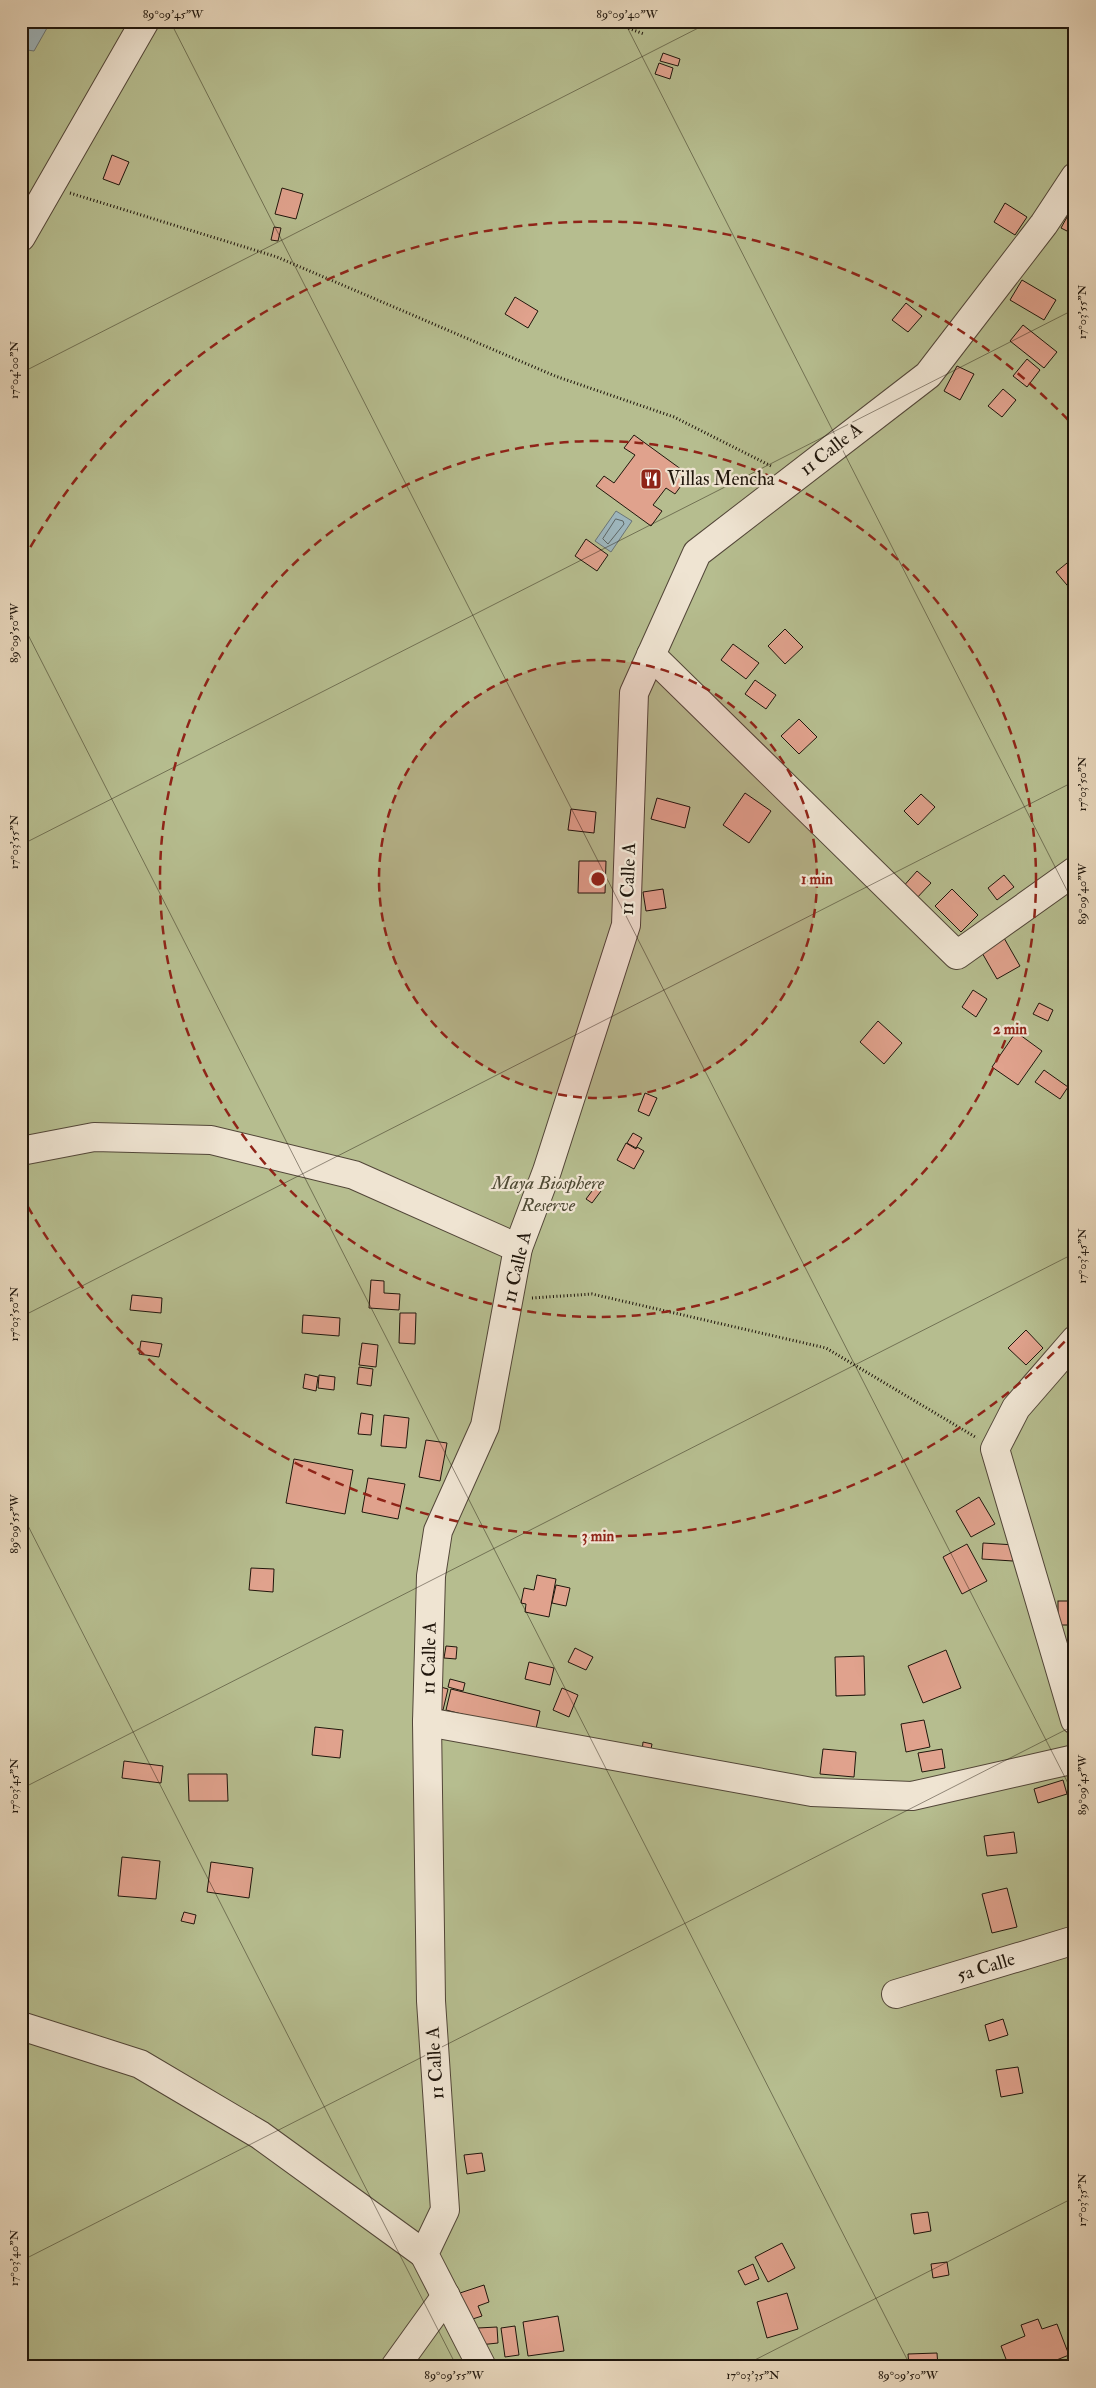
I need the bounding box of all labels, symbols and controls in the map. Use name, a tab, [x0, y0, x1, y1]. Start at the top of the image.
text: 89°09'45"W	[143, 7, 204, 22]
text: 89°09'40"W	[596, 7, 659, 22]
text: 17°03'55"N	[1075, 285, 1090, 339]
text: 17°04'00"N	[7, 341, 22, 399]
street label: 11 Calle A	[795, 417, 867, 481]
restaurant icon: Villas Mencha	[639, 467, 663, 491]
place label: Villas Mencha	[667, 467, 775, 491]
text: 89°09'50"W	[7, 602, 22, 663]
text: 17°03'50"N	[1075, 756, 1090, 812]
text: 17°03'55"N	[7, 815, 22, 869]
street label: 11 Calle A	[615, 842, 641, 916]
text: 89°09'40"W	[1075, 862, 1090, 925]
centre of rings	[589, 870, 607, 888]
text: 1 min	[801, 870, 833, 889]
text: 2 min	[993, 1020, 1027, 1039]
park label: Maya Biosphere Reserve	[491, 1171, 605, 1217]
text: 17°03'45"N	[1075, 1228, 1090, 1284]
street label: 11 Calle A	[497, 1229, 537, 1305]
text: 17°03'50"N	[7, 1286, 22, 1342]
text: 89°09'55"W	[7, 1494, 22, 1554]
text: 3 min	[582, 1527, 614, 1546]
street label: 11 Calle A	[416, 1621, 442, 1695]
text: 89°09'45"W	[1075, 1754, 1090, 1815]
text: 17°03'45"N	[7, 1758, 22, 1814]
street label: 5a Calle	[954, 1947, 1018, 1987]
street label: 11 Calle A	[420, 2026, 450, 2100]
text: 17°03'35"N	[1075, 2173, 1090, 2227]
text: 17°03'40"N	[7, 2230, 22, 2286]
text: 89°09'55"W	[424, 2368, 484, 2383]
text: 17°03'35"N	[726, 2368, 780, 2383]
text: 89°09'50"W	[878, 2368, 939, 2383]

